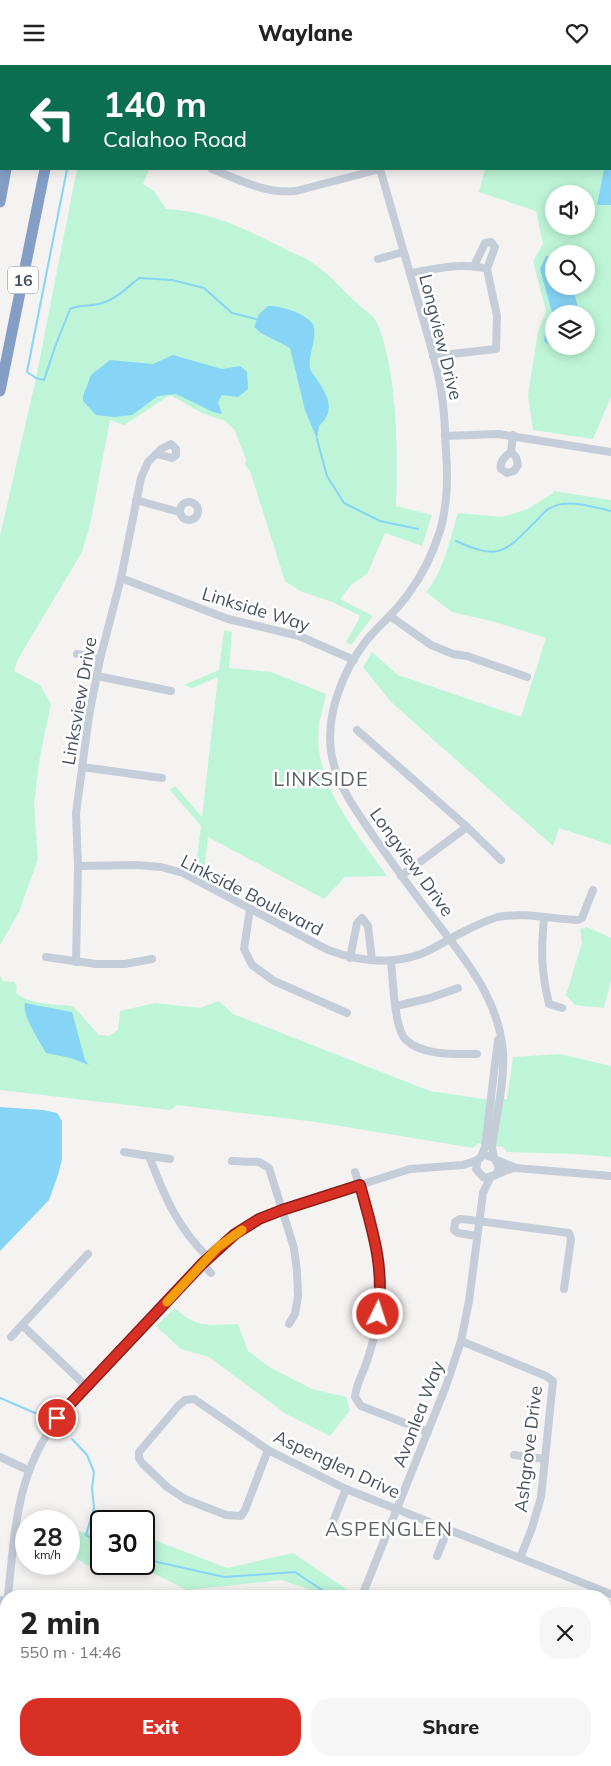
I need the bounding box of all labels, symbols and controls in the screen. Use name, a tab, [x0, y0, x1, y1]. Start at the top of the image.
icon: menu	[20, 19, 48, 47]
text: Waylane	[258, 19, 353, 47]
icon: heart	[563, 19, 591, 47]
text: 140 m	[103, 82, 207, 126]
icon: left	[20, 85, 85, 150]
text: Calahoo Road	[103, 125, 247, 153]
map controls	[545, 185, 595, 355]
button: sound	[545, 185, 595, 235]
button: search	[545, 245, 595, 295]
road number: 16	[8, 267, 38, 293]
street label: Longview Drive	[414, 272, 468, 402]
button: layers	[545, 305, 595, 355]
street label: Linkside Way	[199, 582, 313, 636]
street label: Linksview Drive	[56, 635, 102, 767]
district label: LINKSIDE	[273, 766, 369, 791]
street label: Longview Drive	[365, 803, 459, 921]
street label: Linkside Boulevard	[177, 849, 327, 941]
position arrow	[351, 1287, 403, 1339]
street label: Avonlea Way	[387, 1357, 449, 1470]
street label: Ashgrove Drive	[509, 1384, 547, 1514]
pin	[36, 1397, 78, 1439]
icon: arrive	[43, 1404, 71, 1432]
street label: Aspenglen Drive	[270, 1425, 404, 1503]
speed limit sign: 30	[90, 1510, 155, 1575]
district label: ASPENGLEN	[325, 1516, 453, 1541]
text: 28	[32, 1521, 63, 1552]
text: km/h	[34, 1547, 61, 1562]
text: 2 min	[20, 1604, 100, 1642]
button: close	[539, 1607, 591, 1659]
text: 550 m · 14:46	[20, 1642, 121, 1662]
button: Exit	[20, 1698, 301, 1756]
button: Share	[311, 1698, 591, 1756]

